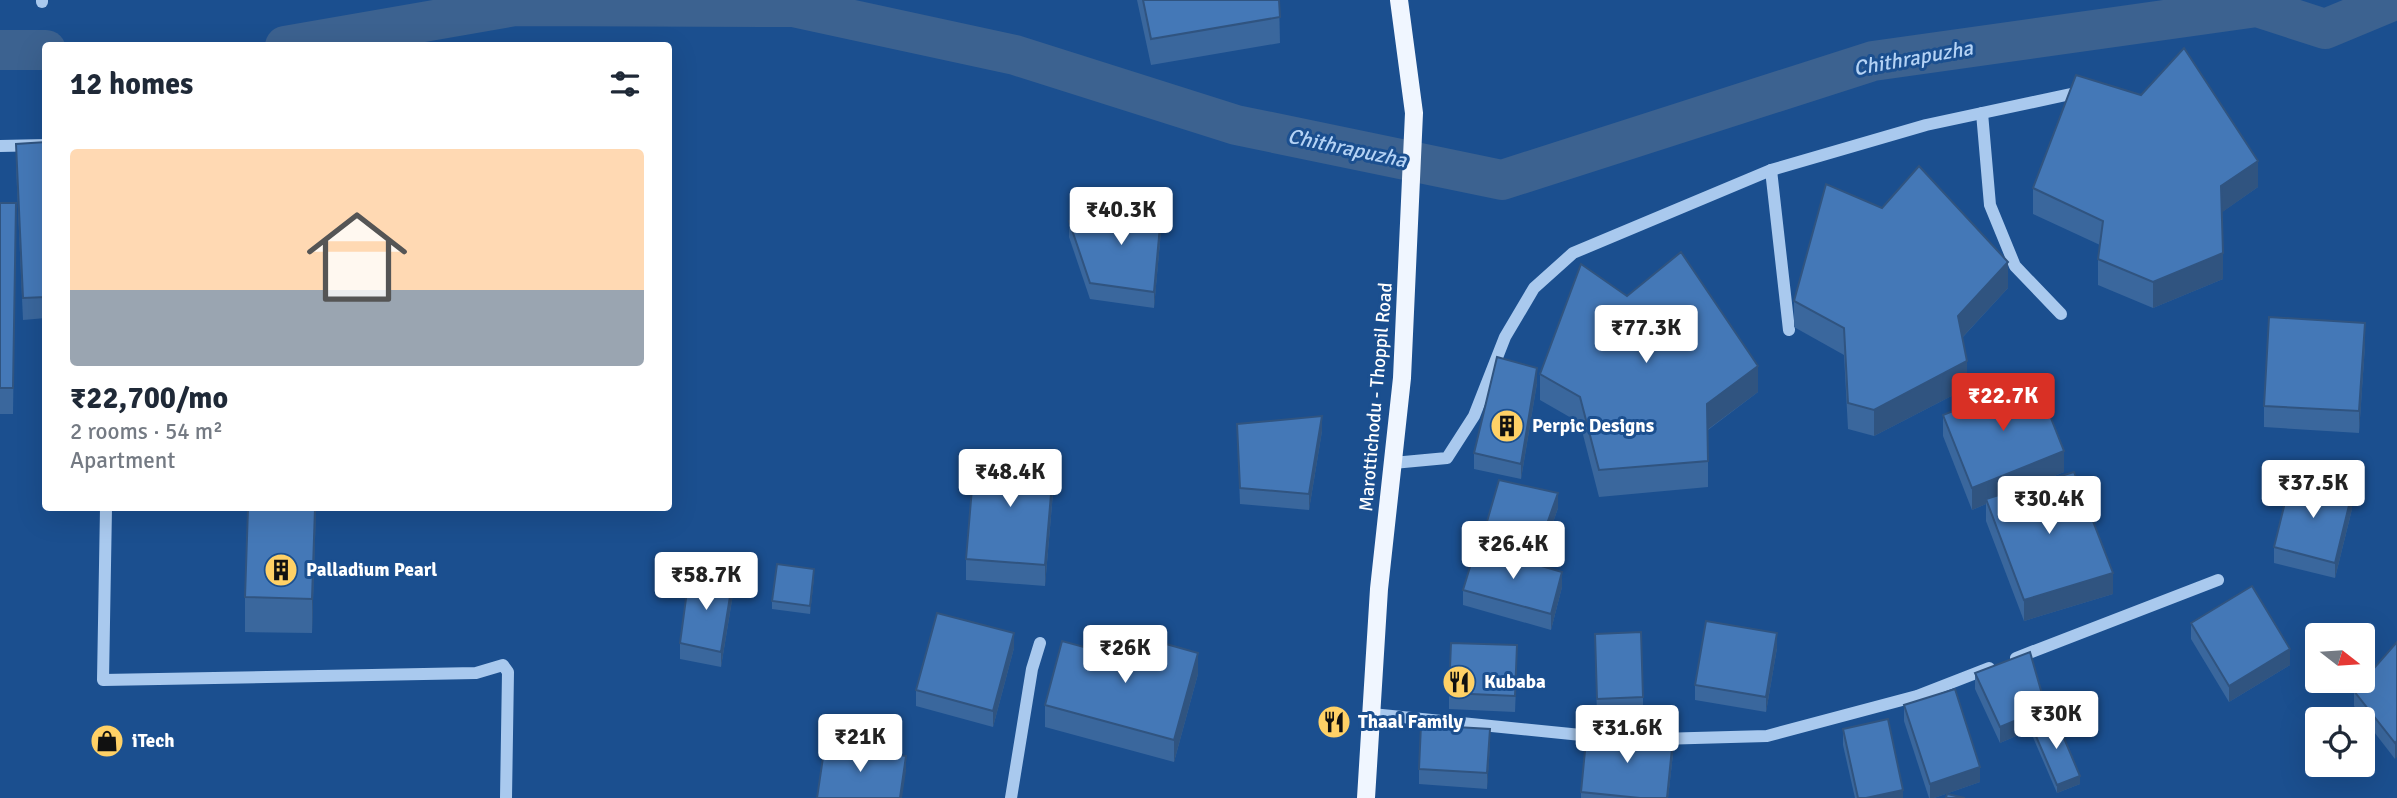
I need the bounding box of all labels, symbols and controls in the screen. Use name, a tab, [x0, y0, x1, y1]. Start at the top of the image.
water label: Chithrapuzha	[1851, 34, 1976, 81]
icon: filters	[606, 65, 644, 103]
text: 12 homes	[70, 66, 193, 103]
water label: Chithrapuzha	[1285, 123, 1410, 174]
pin: ₹40.3K	[1064, 188, 1178, 247]
icon: home	[294, 194, 420, 320]
text: ₹40.3K	[1086, 195, 1156, 224]
street label: Marottichodu - Thoppil Road	[1354, 281, 1398, 513]
pin: ₹77.3K	[1589, 306, 1703, 365]
text: ₹77.3K	[1611, 313, 1681, 342]
pin: ₹22.7K	[1946, 374, 2060, 433]
text: ₹22,700/mo	[70, 380, 228, 417]
text: ₹22.7K	[1968, 381, 2038, 410]
building icon: Perpic Designs	[1488, 407, 1526, 445]
place label: Perpic Designs	[1532, 414, 1654, 438]
text: 2 rooms · 54 m²	[70, 417, 223, 446]
text: Apartment	[70, 446, 175, 475]
pin: ₹48.4K	[953, 449, 1067, 509]
text: ₹48.4K	[975, 457, 1045, 486]
pin: ₹37.5K	[2256, 461, 2370, 520]
text: ₹37.5K	[2278, 468, 2348, 497]
pin: ₹30.4K	[1992, 476, 2106, 536]
text: ₹30.4K	[2014, 484, 2084, 513]
pin: ₹26.4K	[1456, 522, 1570, 581]
text: ₹26.4K	[1478, 529, 1548, 558]
building icon: Palladium Pearl	[262, 551, 300, 589]
pin: ₹58.7K	[649, 552, 763, 612]
place label: Palladium Pearl	[306, 558, 437, 582]
text: ₹58.7K	[671, 560, 741, 589]
north arrow	[2305, 623, 2375, 693]
map controls	[2305, 623, 2375, 777]
pin: ₹26K	[1084, 626, 1166, 685]
text: ₹26K	[1099, 633, 1151, 662]
restaurant icon: Kubaba	[1440, 663, 1478, 701]
place label: Kubaba	[1484, 670, 1546, 694]
pin: ₹30K	[2015, 692, 2097, 751]
text: ₹30K	[2030, 699, 2082, 728]
restaurant icon: Thaal Family	[1315, 703, 1353, 741]
pin: ₹31.6K	[1570, 706, 1684, 765]
button: locate	[2305, 707, 2375, 777]
place label: Thaal Family	[1358, 710, 1464, 734]
text: ₹31.6K	[1592, 713, 1662, 742]
pin: ₹21K	[819, 714, 901, 774]
shop icon: iTech	[88, 722, 126, 760]
text: ₹21K	[834, 722, 886, 751]
place label: iTech	[132, 729, 174, 753]

